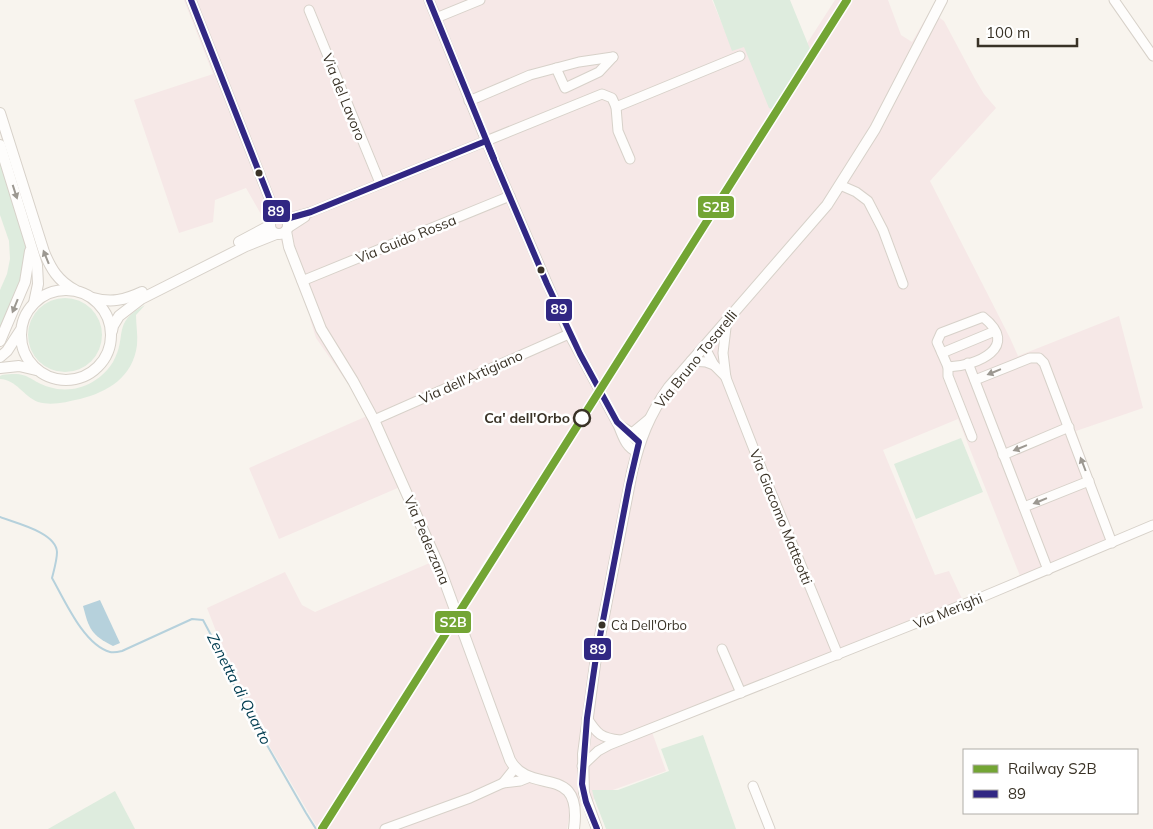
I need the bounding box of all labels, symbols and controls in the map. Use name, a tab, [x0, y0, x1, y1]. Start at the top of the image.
scale bar	[978, 15, 1077, 47]
text: 100 m	[986, 23, 1030, 42]
street label: Via del Lavoro	[318, 51, 370, 143]
unlabelled marker	[254, 168, 264, 178]
one-way arrow	[11, 184, 19, 199]
line badge: S2B	[697, 195, 735, 219]
text: S2B	[702, 198, 730, 216]
line badge: 89	[262, 199, 291, 223]
text: 89	[268, 202, 284, 220]
street label: Via Guido Rossa	[353, 211, 459, 267]
one-way arrow	[42, 250, 50, 264]
unlabelled marker	[536, 265, 546, 275]
line badge: 89	[545, 298, 573, 322]
one-way arrow	[11, 299, 19, 313]
text: 89	[551, 300, 567, 318]
street label: Via Bruno Tosarelli	[651, 306, 741, 412]
street label: Via dell'Artigiano	[417, 346, 525, 408]
one-way arrow	[986, 368, 1001, 376]
place label: Ca' dell'Orbo	[484, 409, 570, 427]
marker: Ca' dell'Orbo	[573, 409, 591, 427]
one-way arrow	[1013, 444, 1027, 452]
street label: Via Giacomo Matteotti	[746, 447, 816, 587]
one-way arrow	[1079, 456, 1087, 471]
street label: Via Pederzana	[400, 493, 454, 587]
one-way arrow	[1032, 497, 1047, 505]
street label: Via Merighi	[911, 589, 985, 633]
line badge: S2B	[434, 610, 472, 634]
text: S2B	[439, 613, 467, 631]
place label: Cà Dell'Orbo	[611, 617, 687, 633]
marker: Cà Dell'Orbo	[597, 620, 607, 630]
water label: Zenetta di Quarto	[203, 630, 276, 748]
line badge: 89	[583, 637, 612, 661]
text: 89	[590, 640, 606, 658]
legend	[963, 749, 1138, 814]
text: Railway S2B	[1008, 759, 1097, 778]
text: 89	[1008, 784, 1026, 803]

